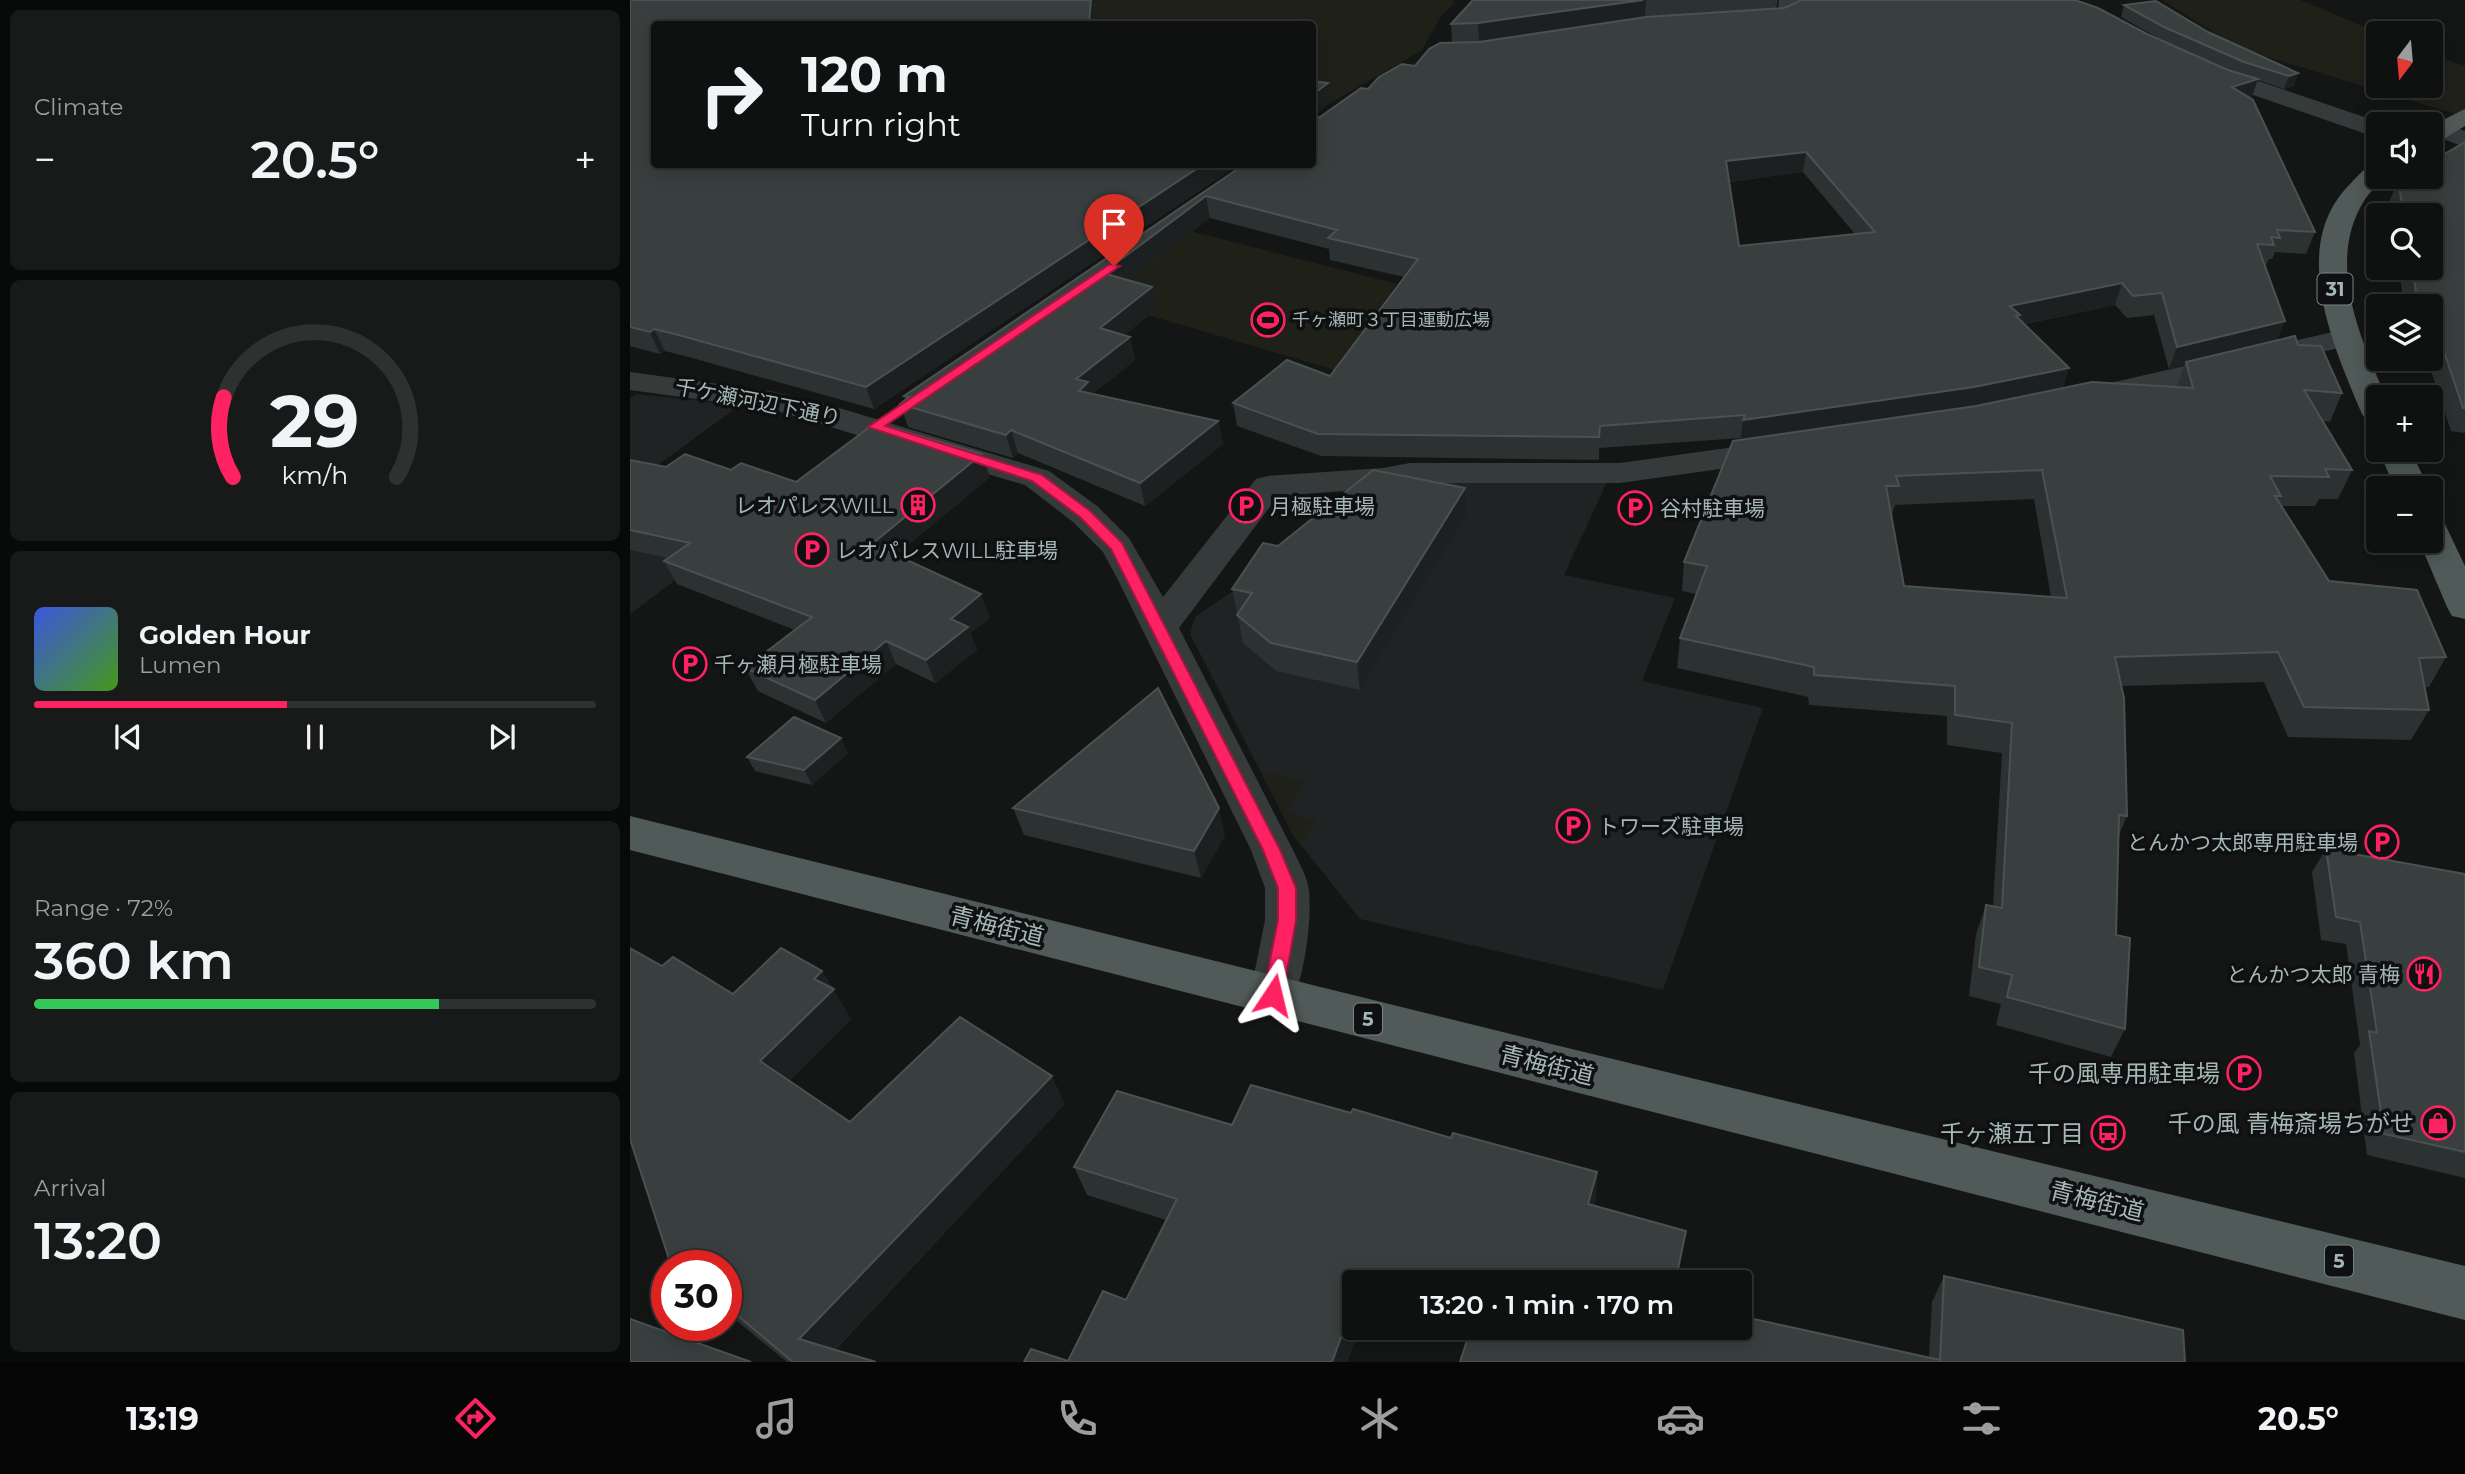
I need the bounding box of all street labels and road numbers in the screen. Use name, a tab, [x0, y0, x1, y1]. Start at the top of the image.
road number: 31	[2318, 274, 2352, 304]
street label: 千ケ瀬河辺下通り	[673, 374, 843, 430]
street label: 青梅街道	[947, 900, 1047, 952]
road number: 5	[1354, 1004, 1382, 1035]
street label: 青梅街道	[1497, 1039, 1597, 1091]
street label: 青梅街道	[2047, 1175, 2147, 1227]
road number: 5	[2325, 1246, 2353, 1276]

